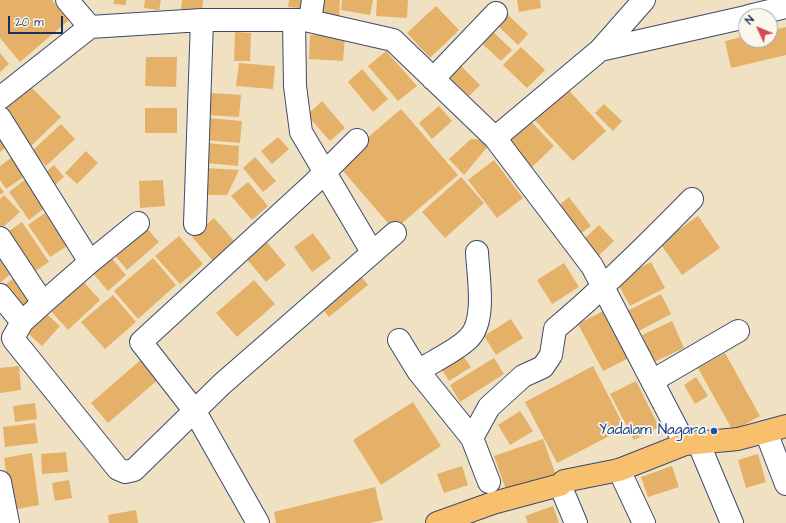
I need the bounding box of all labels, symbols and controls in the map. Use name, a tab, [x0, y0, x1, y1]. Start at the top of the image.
scale bar	[10, 8, 65, 34]
north arrow	[738, 8, 778, 48]
text: N	[742, 12, 758, 28]
text: 20 m	[15, 14, 44, 31]
place label: Yadalam Nagara	[599, 422, 706, 440]
marker: Yadalam Nagara	[709, 426, 719, 436]

